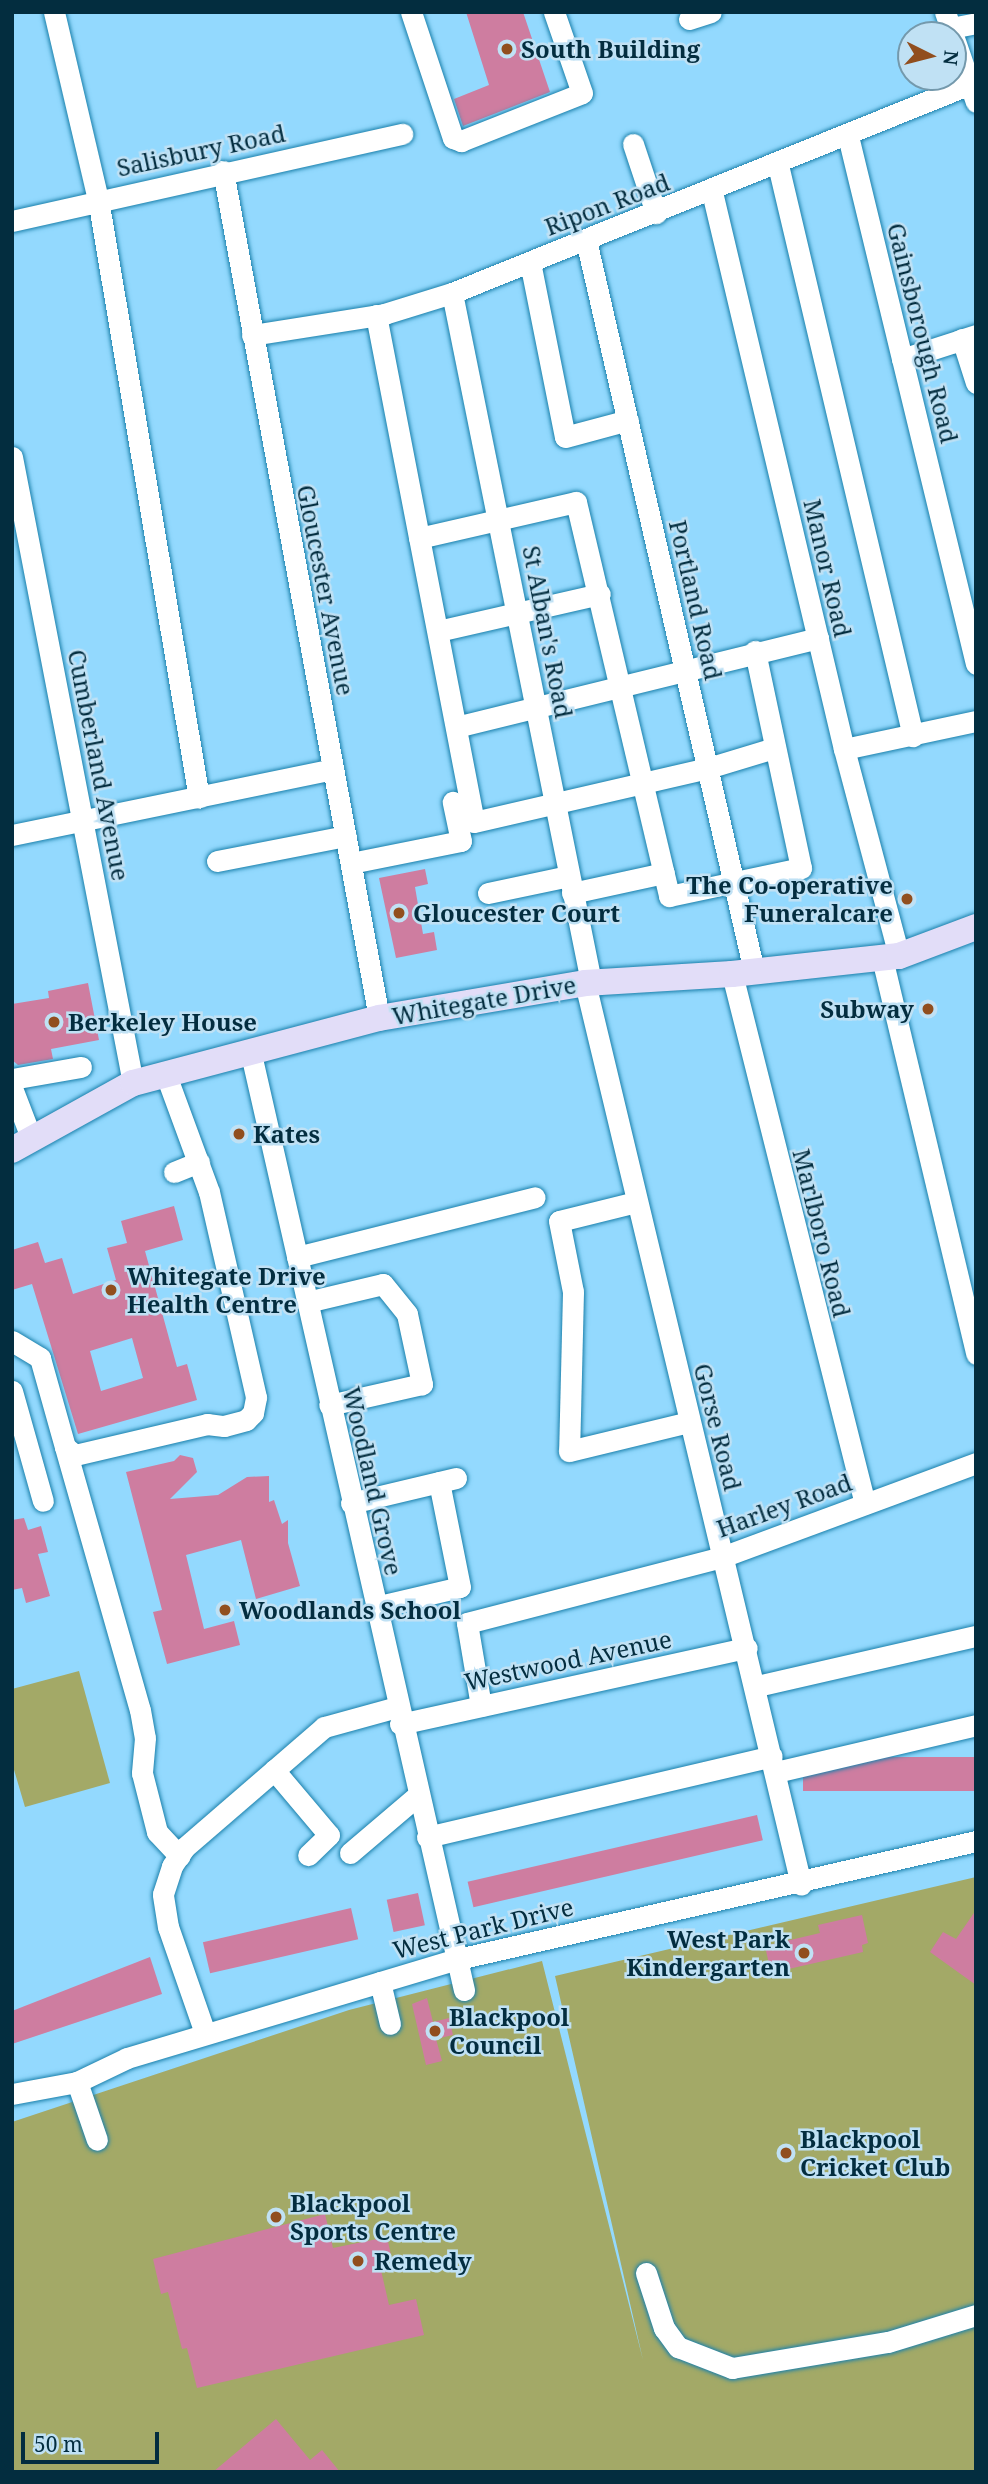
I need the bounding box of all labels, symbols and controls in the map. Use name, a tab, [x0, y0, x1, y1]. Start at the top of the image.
north arrow	[897, 21, 967, 91]
place label: South Building	[521, 35, 700, 63]
marker: South Building	[499, 41, 515, 57]
text: N	[937, 49, 965, 67]
street label: Salisbury Road	[114, 118, 288, 182]
street label: Ripon Road	[540, 167, 674, 241]
street label: Gainsborough Road	[882, 220, 964, 446]
street label: Gloucester Avenue	[291, 482, 361, 698]
street label: Manor Road	[798, 496, 858, 640]
street label: Portland Road	[664, 517, 728, 683]
street label: St Alban's Road	[517, 543, 579, 721]
street label: Cumberland Avenue	[62, 647, 136, 883]
place label: The Co-operative Funeralcare	[686, 871, 893, 927]
marker: The Co-operative Funeralcare	[899, 891, 915, 907]
place label: Gloucester Court	[413, 899, 620, 927]
marker: Gloucester Court	[391, 905, 407, 921]
street label: Whitegate Drive	[390, 970, 578, 1030]
place label: Subway	[820, 995, 914, 1023]
marker: Subway	[920, 1001, 936, 1017]
place label: Berkeley House	[68, 1008, 257, 1036]
marker: Berkeley House	[46, 1014, 62, 1030]
place label: Kates	[253, 1120, 320, 1148]
marker: Kates	[231, 1126, 247, 1142]
street label: Marlboro Road	[787, 1146, 857, 1320]
place label: Whitegate Drive Health Centre	[127, 1262, 326, 1318]
marker: Whitegate Drive Health Centre	[101, 1280, 121, 1300]
street label: Gorse Road	[688, 1360, 748, 1494]
street label: Woodland Grove	[337, 1384, 409, 1578]
street label: Harley Road	[712, 1467, 856, 1543]
place label: Woodlands School	[239, 1596, 461, 1624]
marker: Woodlands School	[217, 1602, 233, 1618]
street label: Westwood Avenue	[462, 1624, 674, 1696]
street label: West Park Drive	[390, 1892, 576, 1964]
place label: West Park Kindergarten	[626, 1925, 790, 1981]
marker: West Park Kindergarten	[796, 1945, 812, 1961]
place label: Blackpool Council	[449, 2003, 569, 2059]
marker: Blackpool Council	[427, 2023, 443, 2039]
place label: Blackpool Cricket Club	[800, 2125, 950, 2181]
marker: Blackpool Cricket Club	[778, 2145, 794, 2161]
place label: Blackpool Sports Centre	[290, 2189, 456, 2245]
marker: Blackpool Sports Centre	[268, 2209, 284, 2225]
place label: Remedy	[374, 2247, 472, 2275]
marker: Remedy	[348, 2251, 368, 2271]
scale bar	[24, 2418, 163, 2462]
text: 50 m	[34, 2430, 83, 2458]

